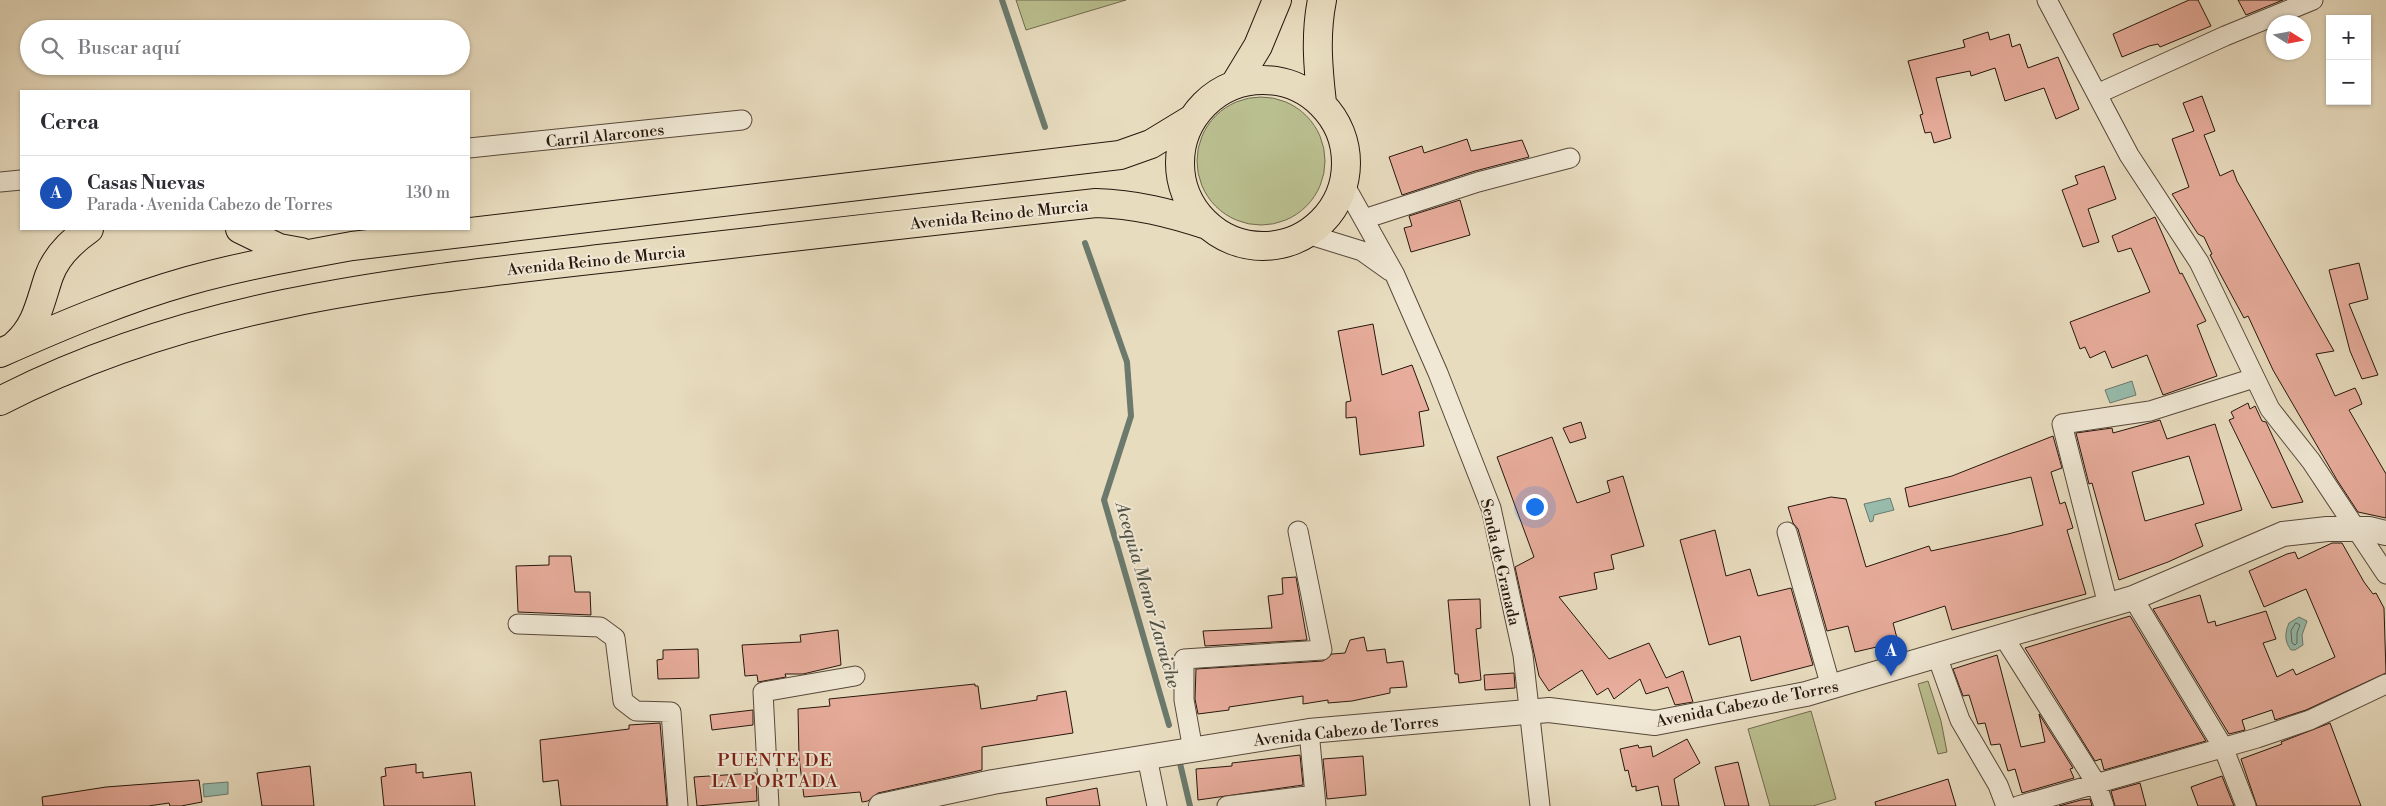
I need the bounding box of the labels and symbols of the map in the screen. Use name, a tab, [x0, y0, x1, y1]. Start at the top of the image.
north arrow	[2266, 15, 2311, 60]
street label: Carril Alarcones	[545, 120, 665, 152]
street label: Avenida Reino de Murcia	[908, 196, 1090, 234]
street label: Avenida Reino de Murcia	[505, 242, 687, 280]
your location	[1522, 494, 1548, 520]
street label: Senda de Granada	[1476, 497, 1525, 628]
water label: Acequia Menor Zaraiche	[1109, 498, 1185, 691]
pin: A	[1875, 635, 1907, 676]
street label: Avenida Cabezo de Torres	[1653, 676, 1840, 732]
street label: Avenida Cabezo de Torres	[1252, 711, 1440, 751]
district label: PUENTE DE LA PORTADA	[711, 749, 839, 793]

